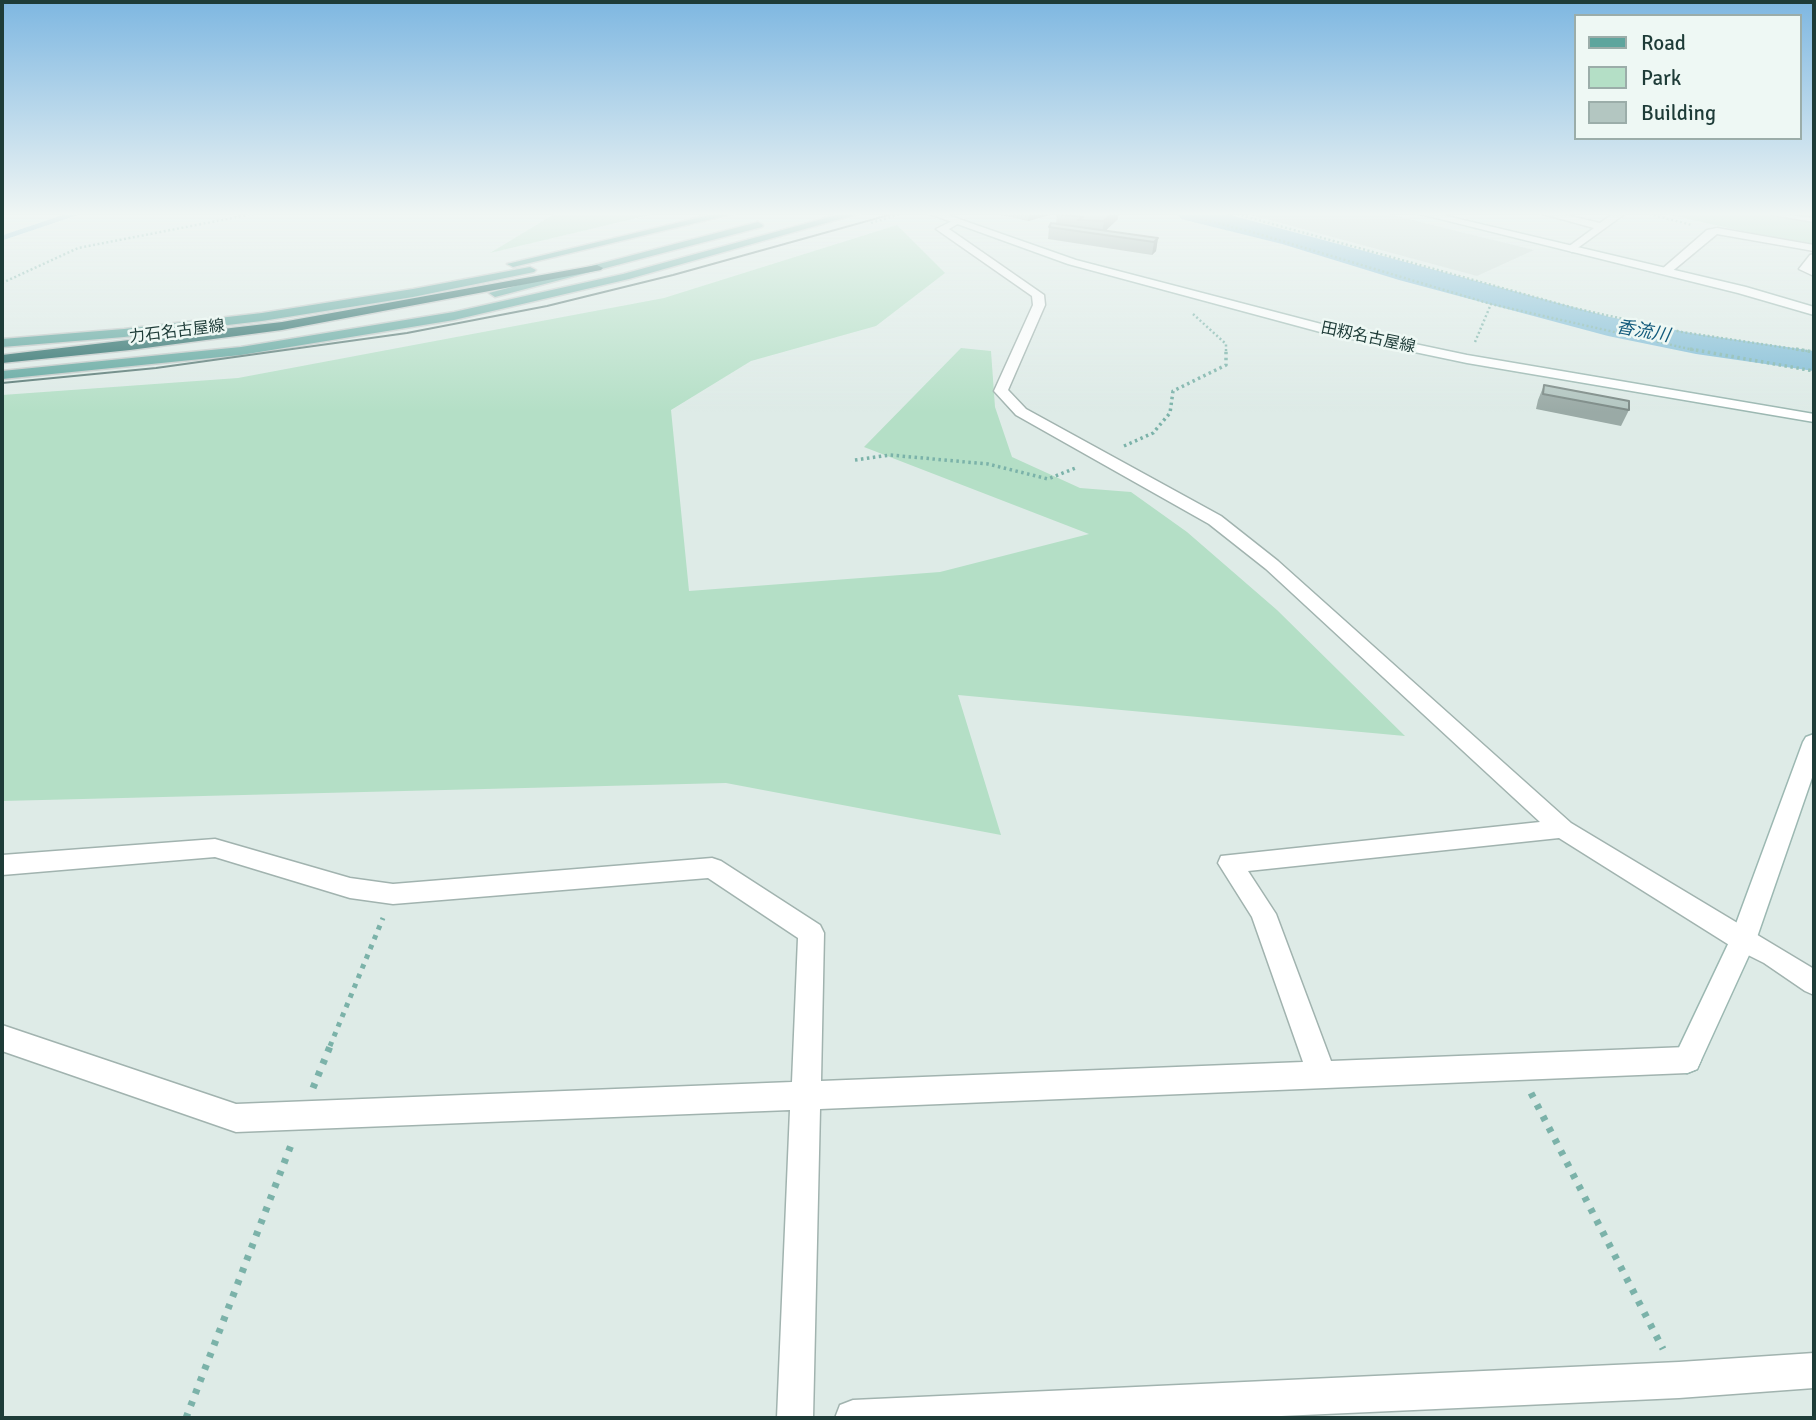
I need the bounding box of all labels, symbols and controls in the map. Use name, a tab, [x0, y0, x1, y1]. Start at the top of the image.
legend	[1574, 14, 1802, 140]
text: Road	[1641, 30, 1686, 56]
text: Park	[1641, 65, 1681, 91]
text: Building	[1641, 100, 1716, 126]
street label: 力石名古屋線	[128, 317, 226, 347]
water label: 香流川	[1615, 317, 1671, 347]
street label: 田籾名古屋線	[1319, 319, 1417, 357]

